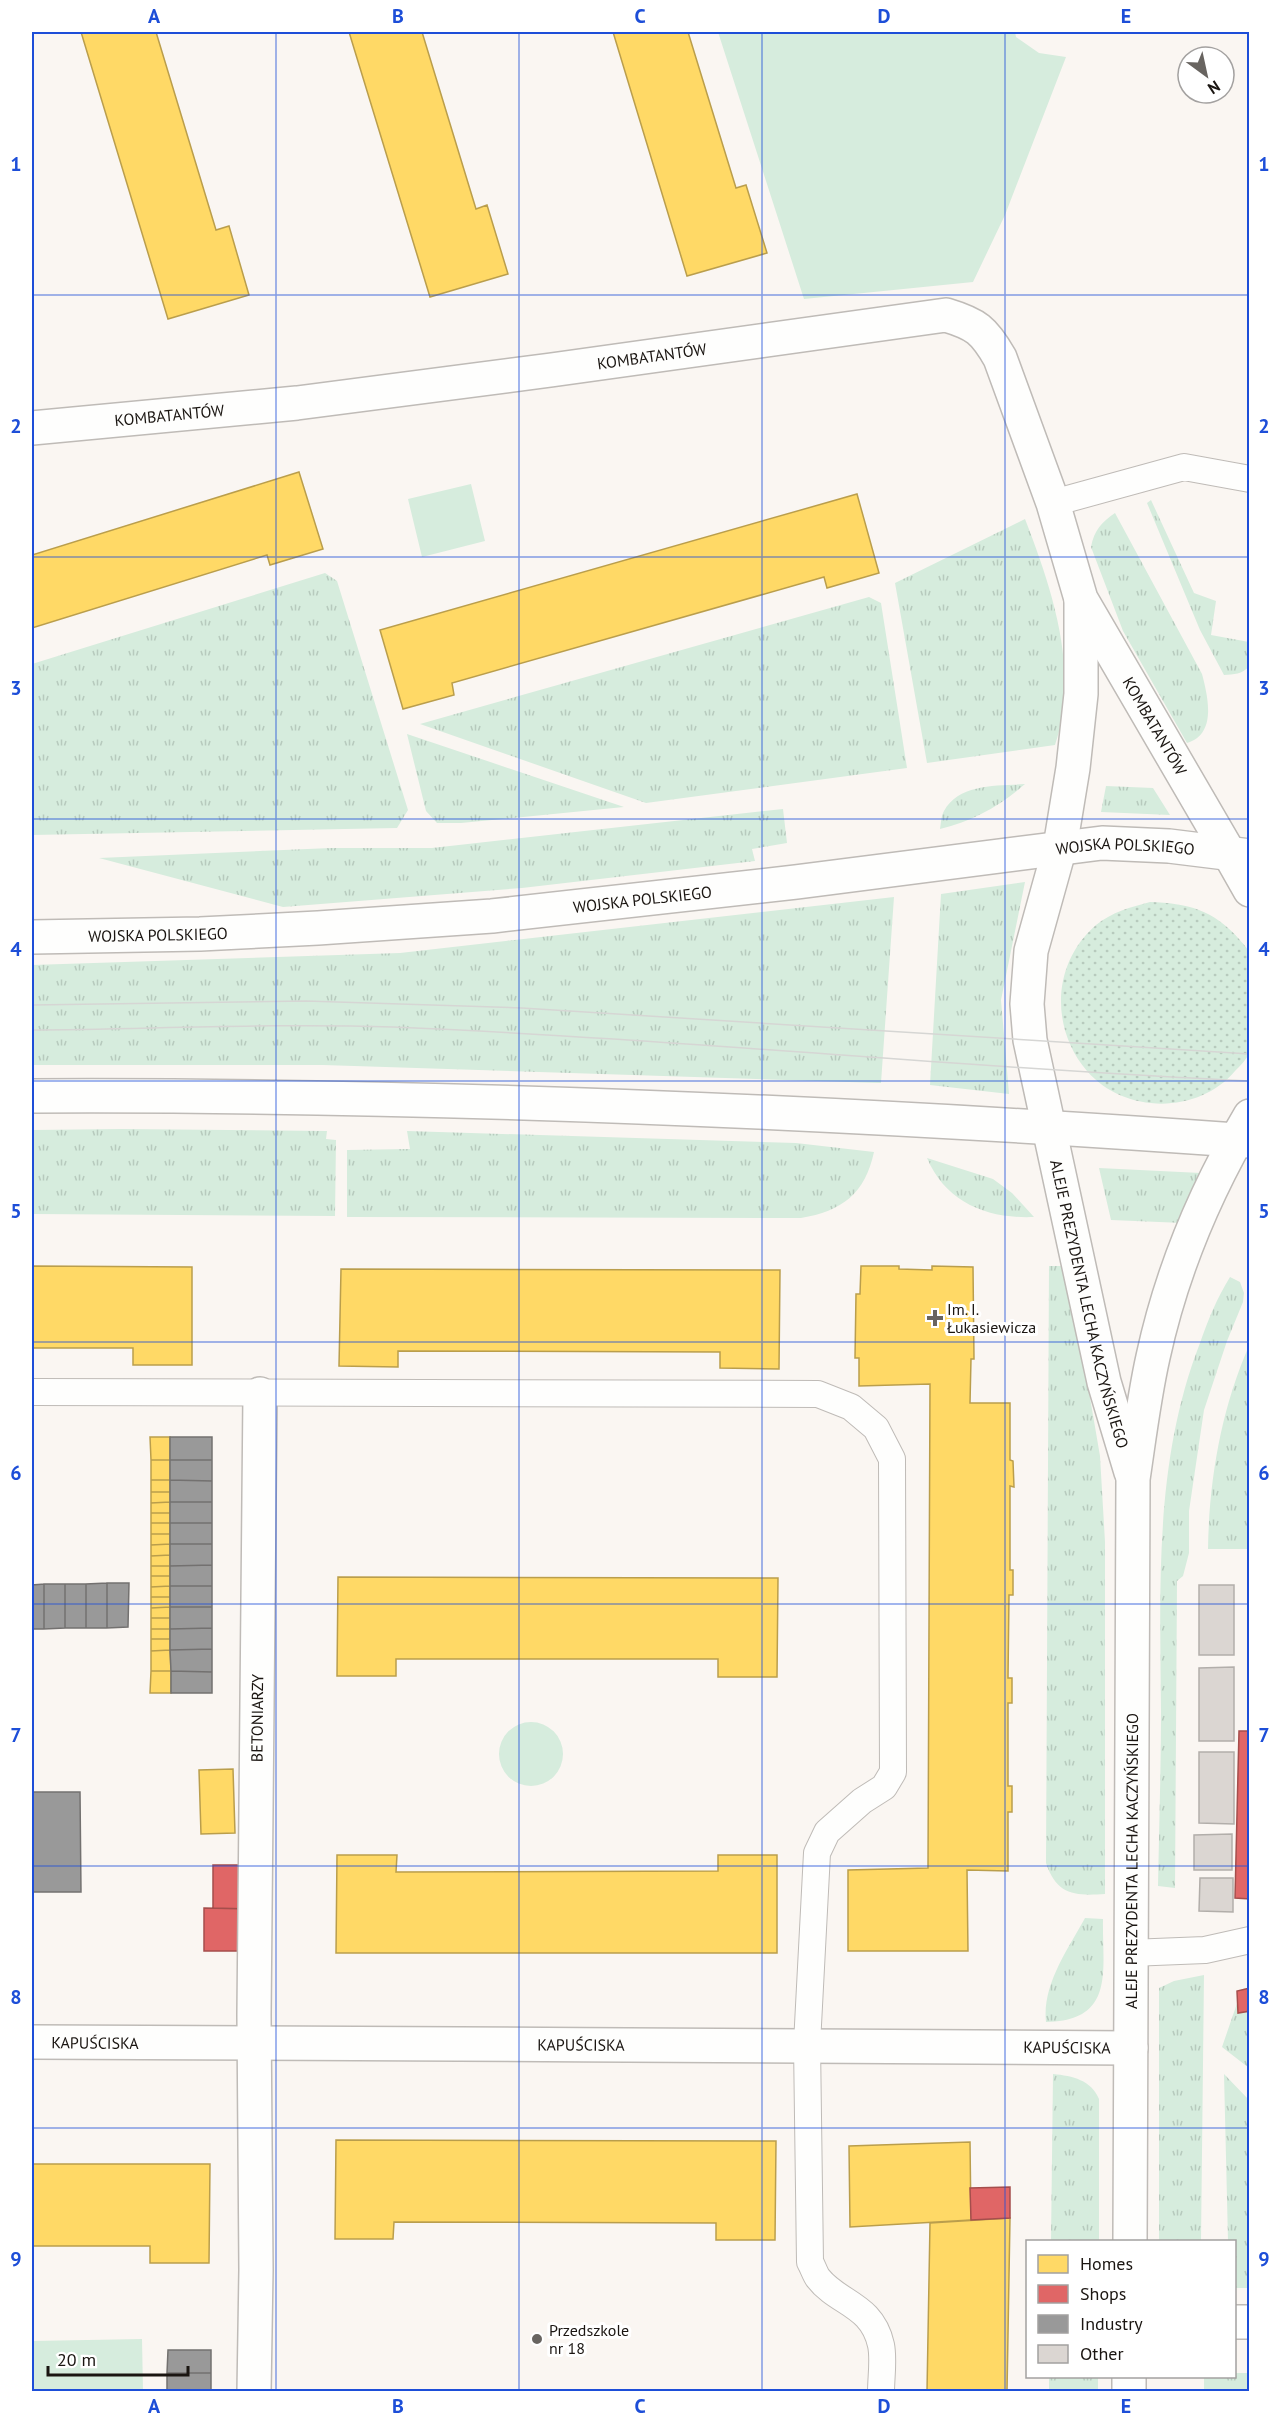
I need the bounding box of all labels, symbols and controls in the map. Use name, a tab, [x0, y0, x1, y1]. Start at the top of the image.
text: A	[148, 3, 161, 29]
text: B	[392, 3, 404, 29]
text: C	[634, 3, 646, 29]
text: D	[878, 3, 891, 29]
text: E	[1121, 3, 1131, 29]
north arrow	[1176, 45, 1236, 105]
text: N	[1204, 76, 1224, 99]
text: 1	[10, 151, 22, 177]
text: 1	[1258, 151, 1270, 177]
street label: KOMBATANTÓW	[596, 338, 708, 373]
street label: KOMBATANTÓW	[114, 400, 226, 430]
text: 2	[10, 413, 22, 439]
text: 2	[1258, 413, 1270, 439]
street label: KOMBATANTÓW	[1119, 673, 1192, 779]
text: 3	[10, 675, 22, 701]
text: 3	[1258, 675, 1270, 701]
street label: WOJSKA POLSKIEGO	[1054, 833, 1196, 859]
street label: WOJSKA POLSKIEGO	[572, 881, 713, 917]
street label: WOJSKA POLSKIEGO	[88, 923, 228, 946]
text: 4	[10, 936, 22, 962]
text: 4	[1258, 936, 1270, 962]
street label: ALEJE PREZYDENTA LECHA KACZYŃSKIEGO	[1046, 1158, 1133, 1451]
text: 5	[10, 1198, 22, 1224]
text: 5	[1258, 1198, 1270, 1224]
place label: Im. I. Łukasiewicza	[947, 1299, 1036, 1337]
marker: Im. I. Łukasiewicza	[928, 1311, 942, 1325]
text: 6	[10, 1460, 22, 1486]
text: 6	[1258, 1460, 1270, 1486]
street label: BETONIARZY	[246, 1674, 267, 1762]
street label: ALEJE PREZYDENTA LECHA KACZYŃSKIEGO	[1121, 1713, 1142, 2009]
text: 7	[10, 1722, 22, 1748]
text: 7	[1258, 1722, 1270, 1748]
text: 8	[10, 1984, 22, 2010]
text: 8	[1258, 1984, 1270, 2010]
street label: KAPUŚCISKA	[51, 2032, 139, 2053]
street label: KAPUŚCISKA	[537, 2035, 625, 2055]
street label: KAPUŚCISKA	[1023, 2037, 1111, 2058]
legend	[1026, 2240, 1236, 2378]
text: 9	[10, 2246, 22, 2272]
text: 9	[1258, 2246, 1270, 2272]
text: Homes	[1080, 2252, 1133, 2275]
text: Shops	[1080, 2282, 1126, 2305]
text: Industry	[1080, 2312, 1143, 2335]
place label: Przedszkole nr 18	[549, 2320, 629, 2358]
marker: Przedszkole nr 18	[530, 2332, 544, 2346]
scale bar	[48, 2339, 188, 2377]
text: Other	[1080, 2342, 1124, 2365]
text: 20 m	[57, 2348, 96, 2371]
text: A	[148, 2393, 161, 2419]
text: B	[392, 2393, 404, 2419]
text: C	[634, 2393, 646, 2419]
text: D	[878, 2393, 891, 2419]
text: E	[1121, 2393, 1131, 2419]

